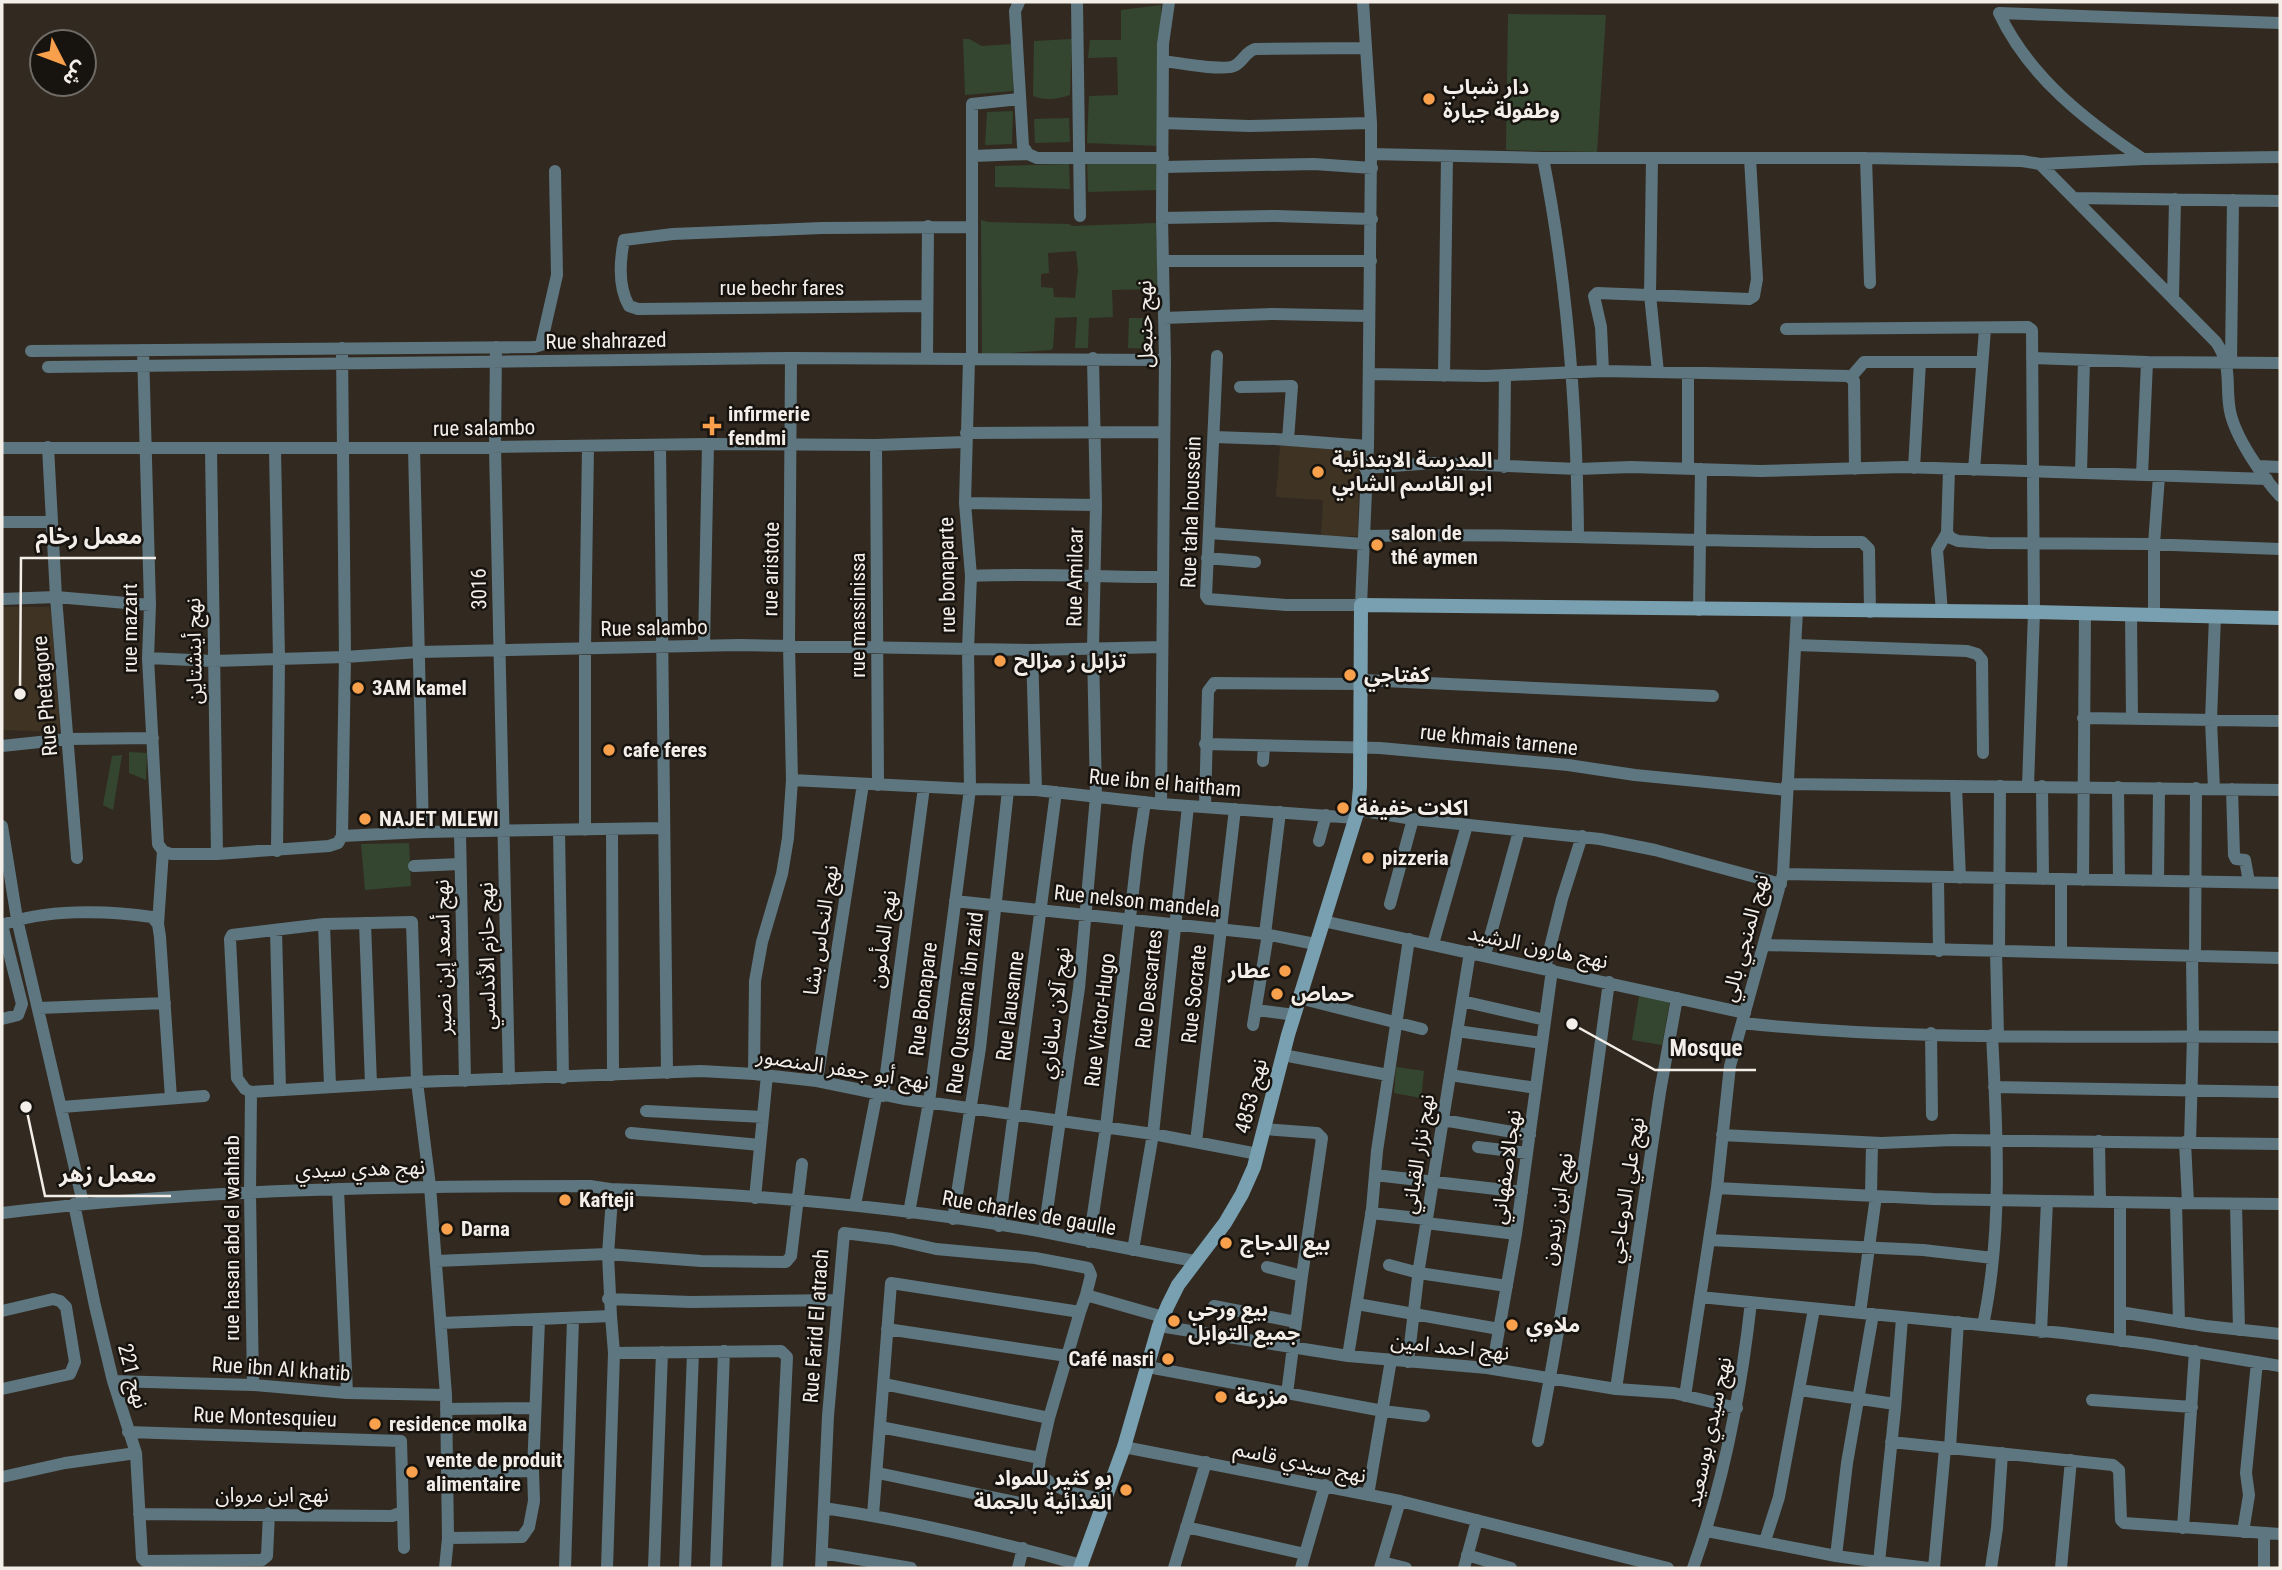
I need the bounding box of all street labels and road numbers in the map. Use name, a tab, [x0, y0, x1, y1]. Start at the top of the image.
street label: rue bechr fares	[720, 276, 844, 300]
street label: نهج حنبعل	[1132, 280, 1161, 368]
street label: Rue shahrazed	[545, 328, 667, 354]
street label: rue salambo	[433, 415, 535, 441]
street label: Rue taha houssein	[1176, 436, 1206, 588]
street label: rue bonaparte	[934, 517, 960, 633]
street label: rue aristote	[758, 521, 784, 617]
street label: Rue Amilcar	[1062, 527, 1088, 627]
street label: rue massinissa	[846, 552, 870, 678]
street label: 3016	[467, 568, 491, 610]
street label: rue mazart	[118, 583, 142, 673]
street label: نهج أينشتاين	[180, 597, 210, 705]
street label: Rue salambo	[600, 615, 708, 641]
street label: Rue Phetagore	[28, 635, 62, 757]
street label: rue khmais tarnene	[1419, 720, 1579, 760]
street label: Rue ibn el haitham	[1088, 764, 1242, 802]
street label: نهج النحاس بشا	[799, 863, 846, 997]
street label: نهج المنجي بالي	[1716, 872, 1777, 1005]
street label: نهج أسعد إبن نصير	[429, 879, 459, 1036]
street label: Rue nelson mandela	[1053, 880, 1221, 922]
street label: نهج حازم الأندلسي	[474, 882, 504, 1030]
street label: نهج المأمون	[864, 888, 905, 990]
street label: Rue Qussama ibn zaid	[942, 911, 988, 1095]
street label: نهج هارون الرشيد	[1465, 920, 1610, 977]
street label: Rue Descartes	[1131, 928, 1167, 1050]
street label: Rue Bonapare	[904, 940, 942, 1057]
street label: Rue Socrate	[1177, 943, 1211, 1045]
street label: نهج آلان سافاري	[1035, 946, 1079, 1081]
street label: Rue lausanne	[991, 949, 1029, 1062]
street label: Rue Victor-Hugo	[1080, 952, 1120, 1088]
street label: نهج أبو جعفر المنصور	[754, 1043, 931, 1097]
street label: نهج 4853	[1230, 1056, 1275, 1137]
street label: نهج نزار القباني	[1397, 1092, 1443, 1216]
street label: نهجالاصفهاني	[1486, 1108, 1530, 1226]
street label: نهج علي الدوعاجي	[1603, 1115, 1653, 1265]
street label: rue hasan abd el wahhab	[220, 1135, 244, 1341]
street label: نهج ابن زيدون	[1536, 1151, 1581, 1268]
street label: نهج هدي سيدي	[295, 1155, 426, 1187]
street label: Rue charles de gaulle	[940, 1186, 1118, 1240]
street label: Rue Farid El atrach	[799, 1248, 833, 1404]
street label: نهج احمد امين	[1389, 1329, 1511, 1368]
street label: نهج 221	[110, 1341, 153, 1412]
street label: Rue ibn Al khatib	[211, 1352, 351, 1386]
street label: نهج سيدي بوسعيد	[1681, 1355, 1740, 1510]
street label: Rue Montesquieu	[193, 1403, 337, 1431]
street label: نهج سيدي قاسم	[1231, 1436, 1368, 1492]
street label: نهج ابن مروان	[215, 1483, 329, 1510]

